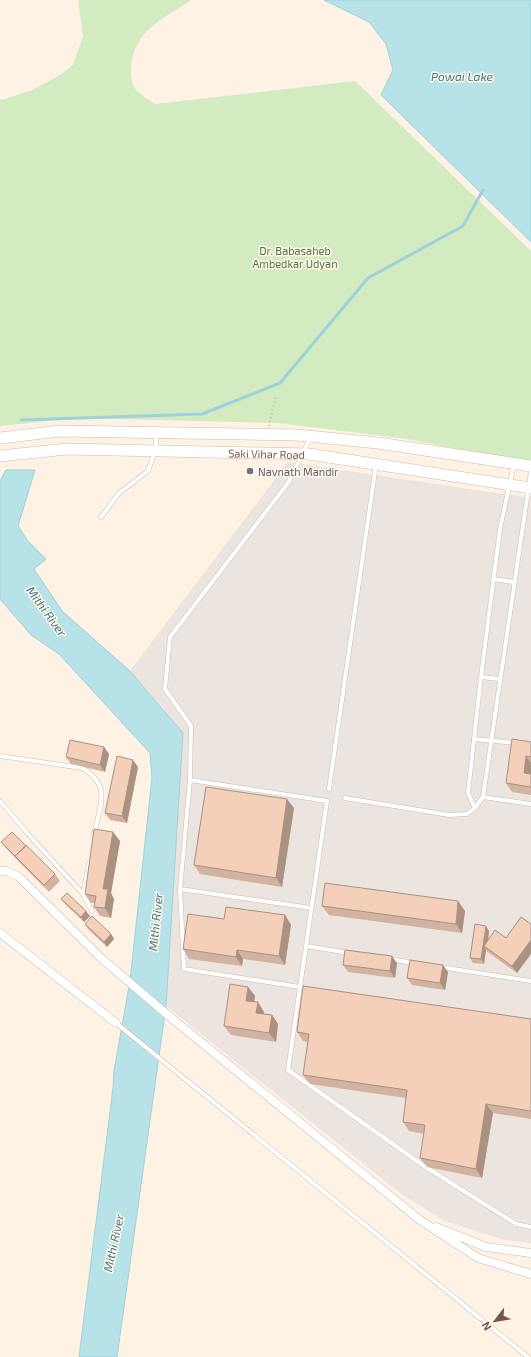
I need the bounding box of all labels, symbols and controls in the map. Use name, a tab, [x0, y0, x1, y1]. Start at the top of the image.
water label: Powai Lake	[431, 69, 494, 83]
park label: Dr. Babasaheb Ambedkar Udyan	[252, 244, 338, 270]
street label: Saki Vihar Road	[228, 446, 305, 460]
place label: Navnath Mandir	[258, 465, 339, 478]
marker: Navnath Mandir	[245, 466, 255, 476]
water label: Mithi River	[24, 583, 70, 639]
water label: Mithi River	[145, 892, 165, 952]
water label: Mithi River	[100, 1213, 126, 1273]
north arrow	[475, 1301, 515, 1341]
text: N	[478, 1320, 494, 1333]

